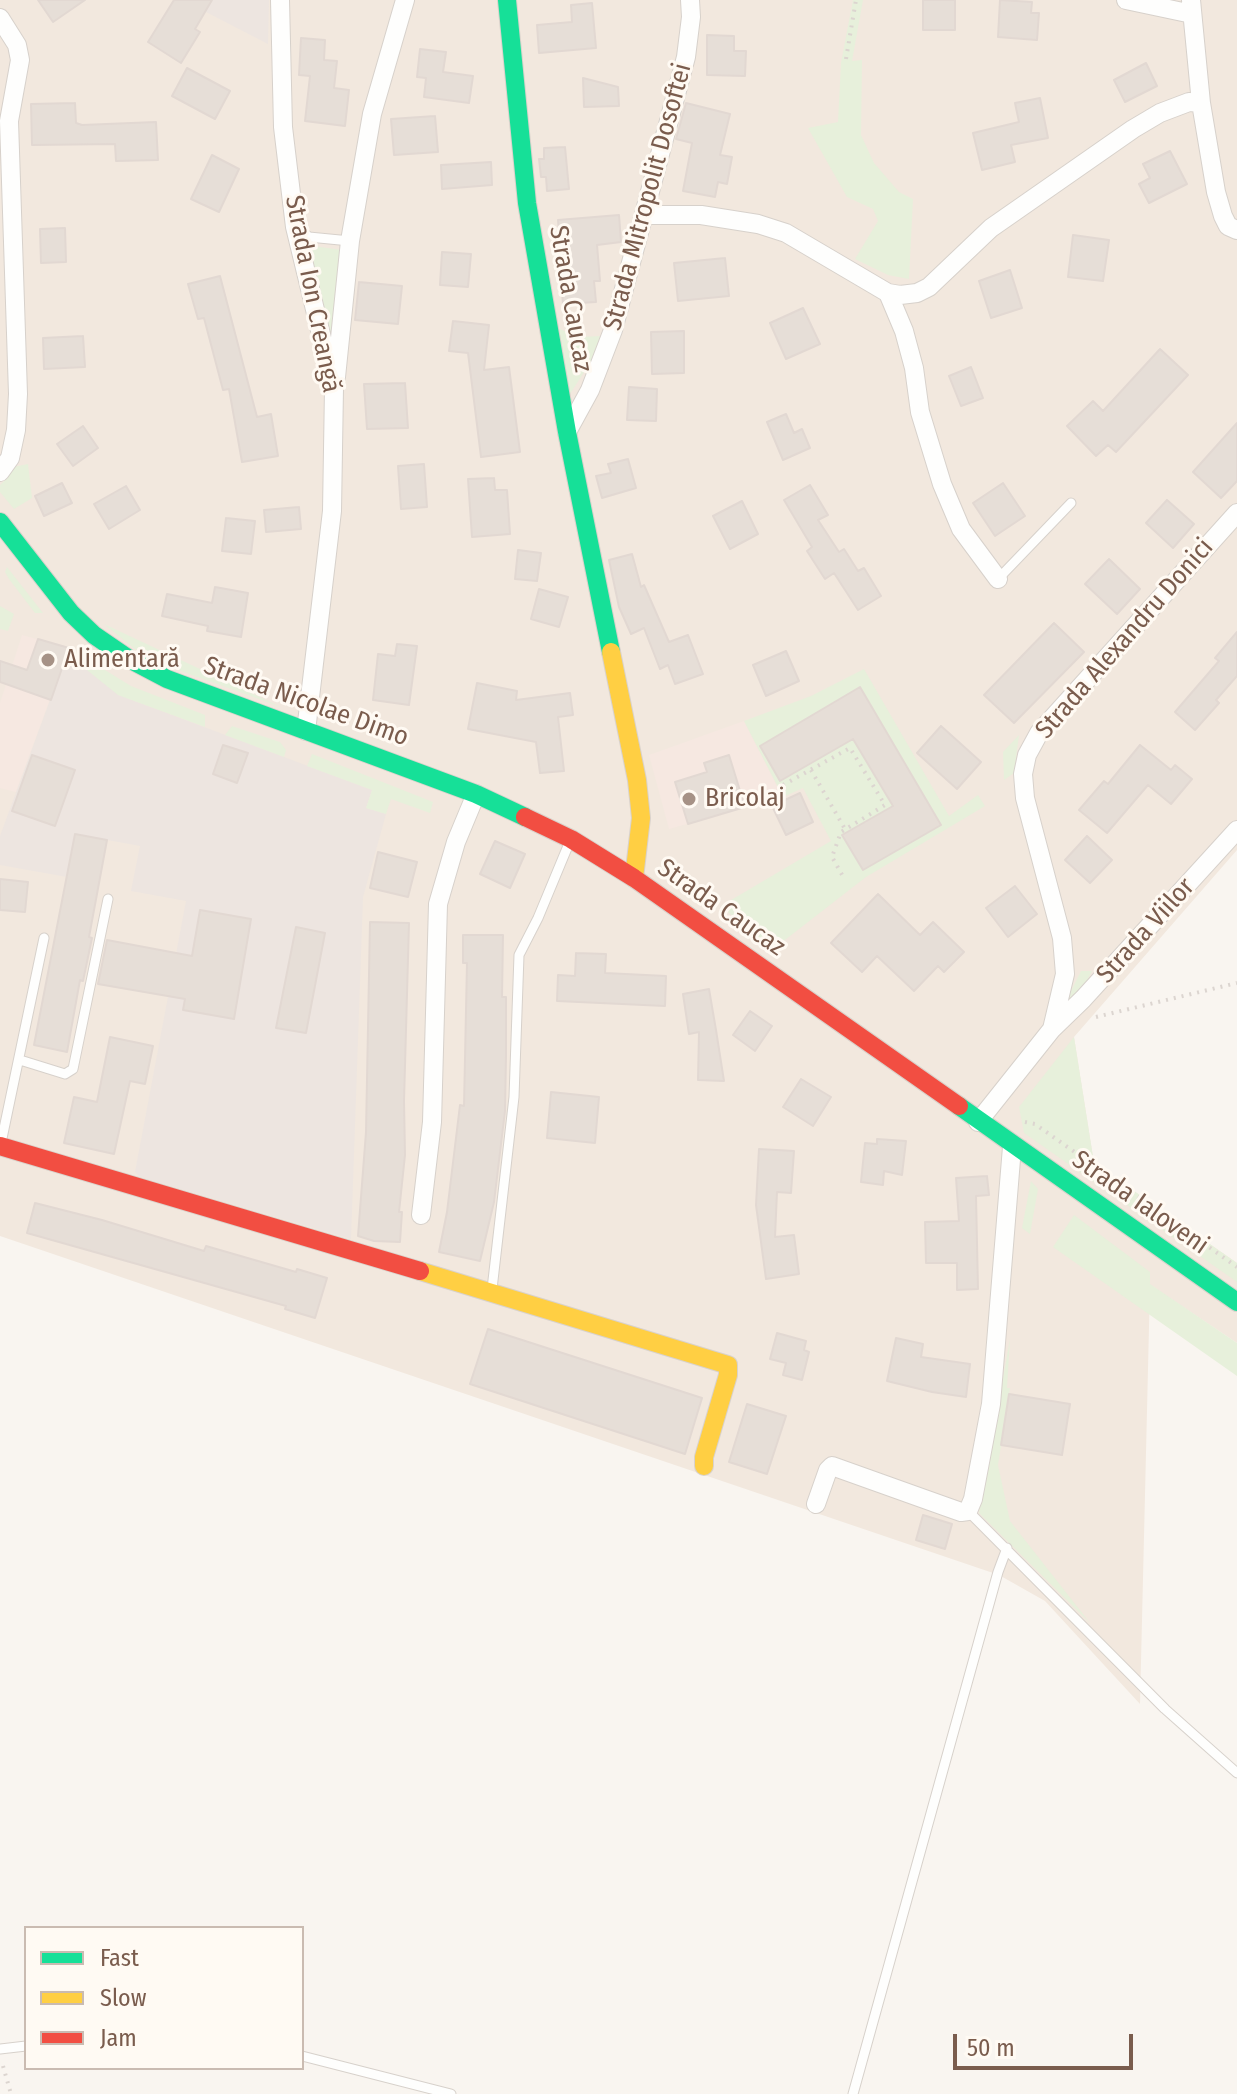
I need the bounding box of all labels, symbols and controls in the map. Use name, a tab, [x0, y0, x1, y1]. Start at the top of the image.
street label: Strada Mitropolit Dosoftei	[597, 60, 699, 334]
street label: Strada Ion Creangă	[278, 193, 346, 395]
street label: Strada Caucaz	[542, 223, 598, 375]
street label: Strada Alexandru Donici	[1030, 533, 1220, 745]
place label: Alimentară	[64, 644, 180, 676]
street label: Strada Nicolae Dimo	[199, 650, 413, 754]
marker: Alimentară	[39, 651, 57, 669]
place label: Bricolaj	[705, 783, 785, 815]
marker: Bricolaj	[680, 790, 698, 808]
street label: Strada Caucaz	[651, 853, 791, 963]
street label: Strada Viilor	[1091, 872, 1201, 990]
street label: Strada Ialoveni	[1066, 1145, 1214, 1261]
legend	[24, 1926, 304, 2070]
text: Fast	[100, 1944, 139, 1972]
text: Slow	[100, 1984, 146, 2012]
scale bar	[957, 2018, 1137, 2068]
text: Jam	[100, 2024, 137, 2052]
text: 50 m	[967, 2034, 1015, 2062]

